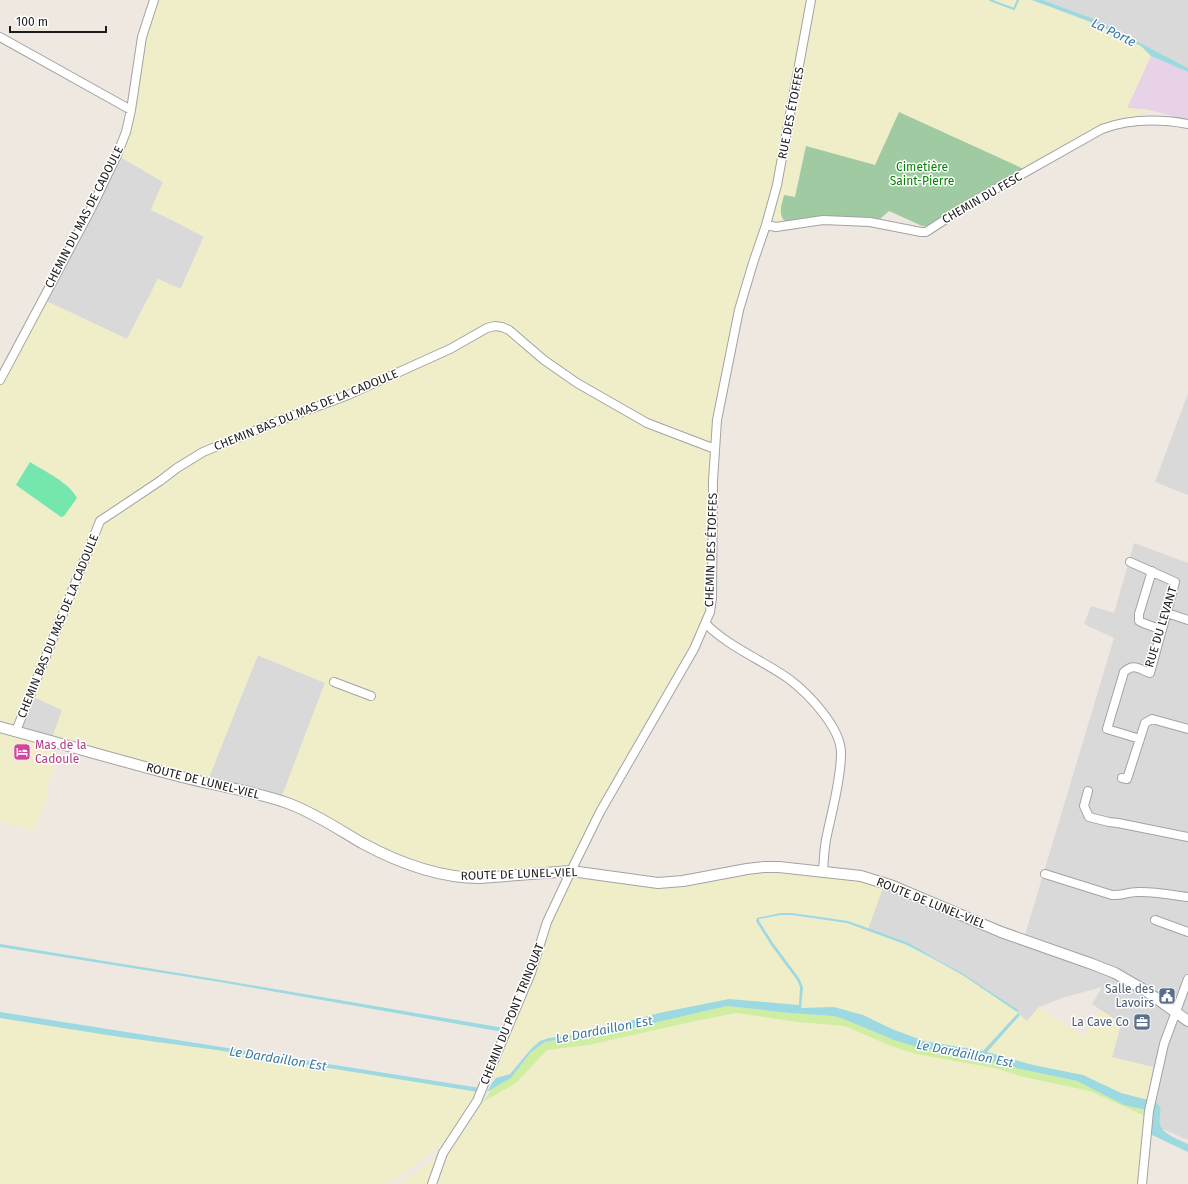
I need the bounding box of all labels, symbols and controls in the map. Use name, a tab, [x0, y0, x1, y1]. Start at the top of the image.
scale bar	[10, 8, 106, 34]
text: 100 m	[16, 15, 48, 29]
water label: La Porte	[1089, 15, 1139, 50]
street label: RUE DES ÉTOFFES	[774, 65, 807, 160]
street label: CHEMIN DU MAS DE CADOULE	[42, 144, 126, 290]
park label: Cimetière Saint-Pierre	[890, 160, 954, 188]
street label: CHEMIN DU FESC	[940, 169, 1025, 227]
street label: CHEMIN BAS DU MAS DE LA CADOULE	[212, 367, 400, 453]
street label: CHEMIN DES ÉTOFFES	[701, 492, 720, 607]
street label: CHEMIN BAS DU MAS DE LA CADOULE	[15, 532, 101, 720]
street label: RUE DU LEVANT	[1142, 584, 1180, 669]
place label: Mas de la Cadoule	[35, 738, 86, 766]
hotel icon: Mas de la Cadoule	[12, 742, 32, 762]
street label: ROUTE DE LUNEL-VIEL	[145, 760, 261, 802]
street label: ROUTE DE LUNEL-VIEL	[460, 865, 578, 883]
street label: ROUTE DE LUNEL-VIEL	[874, 875, 988, 931]
street label: CHEMIN DU PONT TRINQUAT	[477, 941, 547, 1087]
place label: Salle des Lavoirs	[1105, 982, 1154, 1010]
public building icon: Salle des Lavoirs	[1157, 986, 1177, 1006]
office icon: La Cave Co	[1132, 1012, 1152, 1032]
water label: Le Dardaillon Est	[554, 1013, 654, 1046]
place label: La Cave Co	[1071, 1015, 1129, 1029]
water label: Le Dardaillon Est	[915, 1037, 1015, 1070]
water label: Le Dardaillon Est	[228, 1043, 328, 1074]

